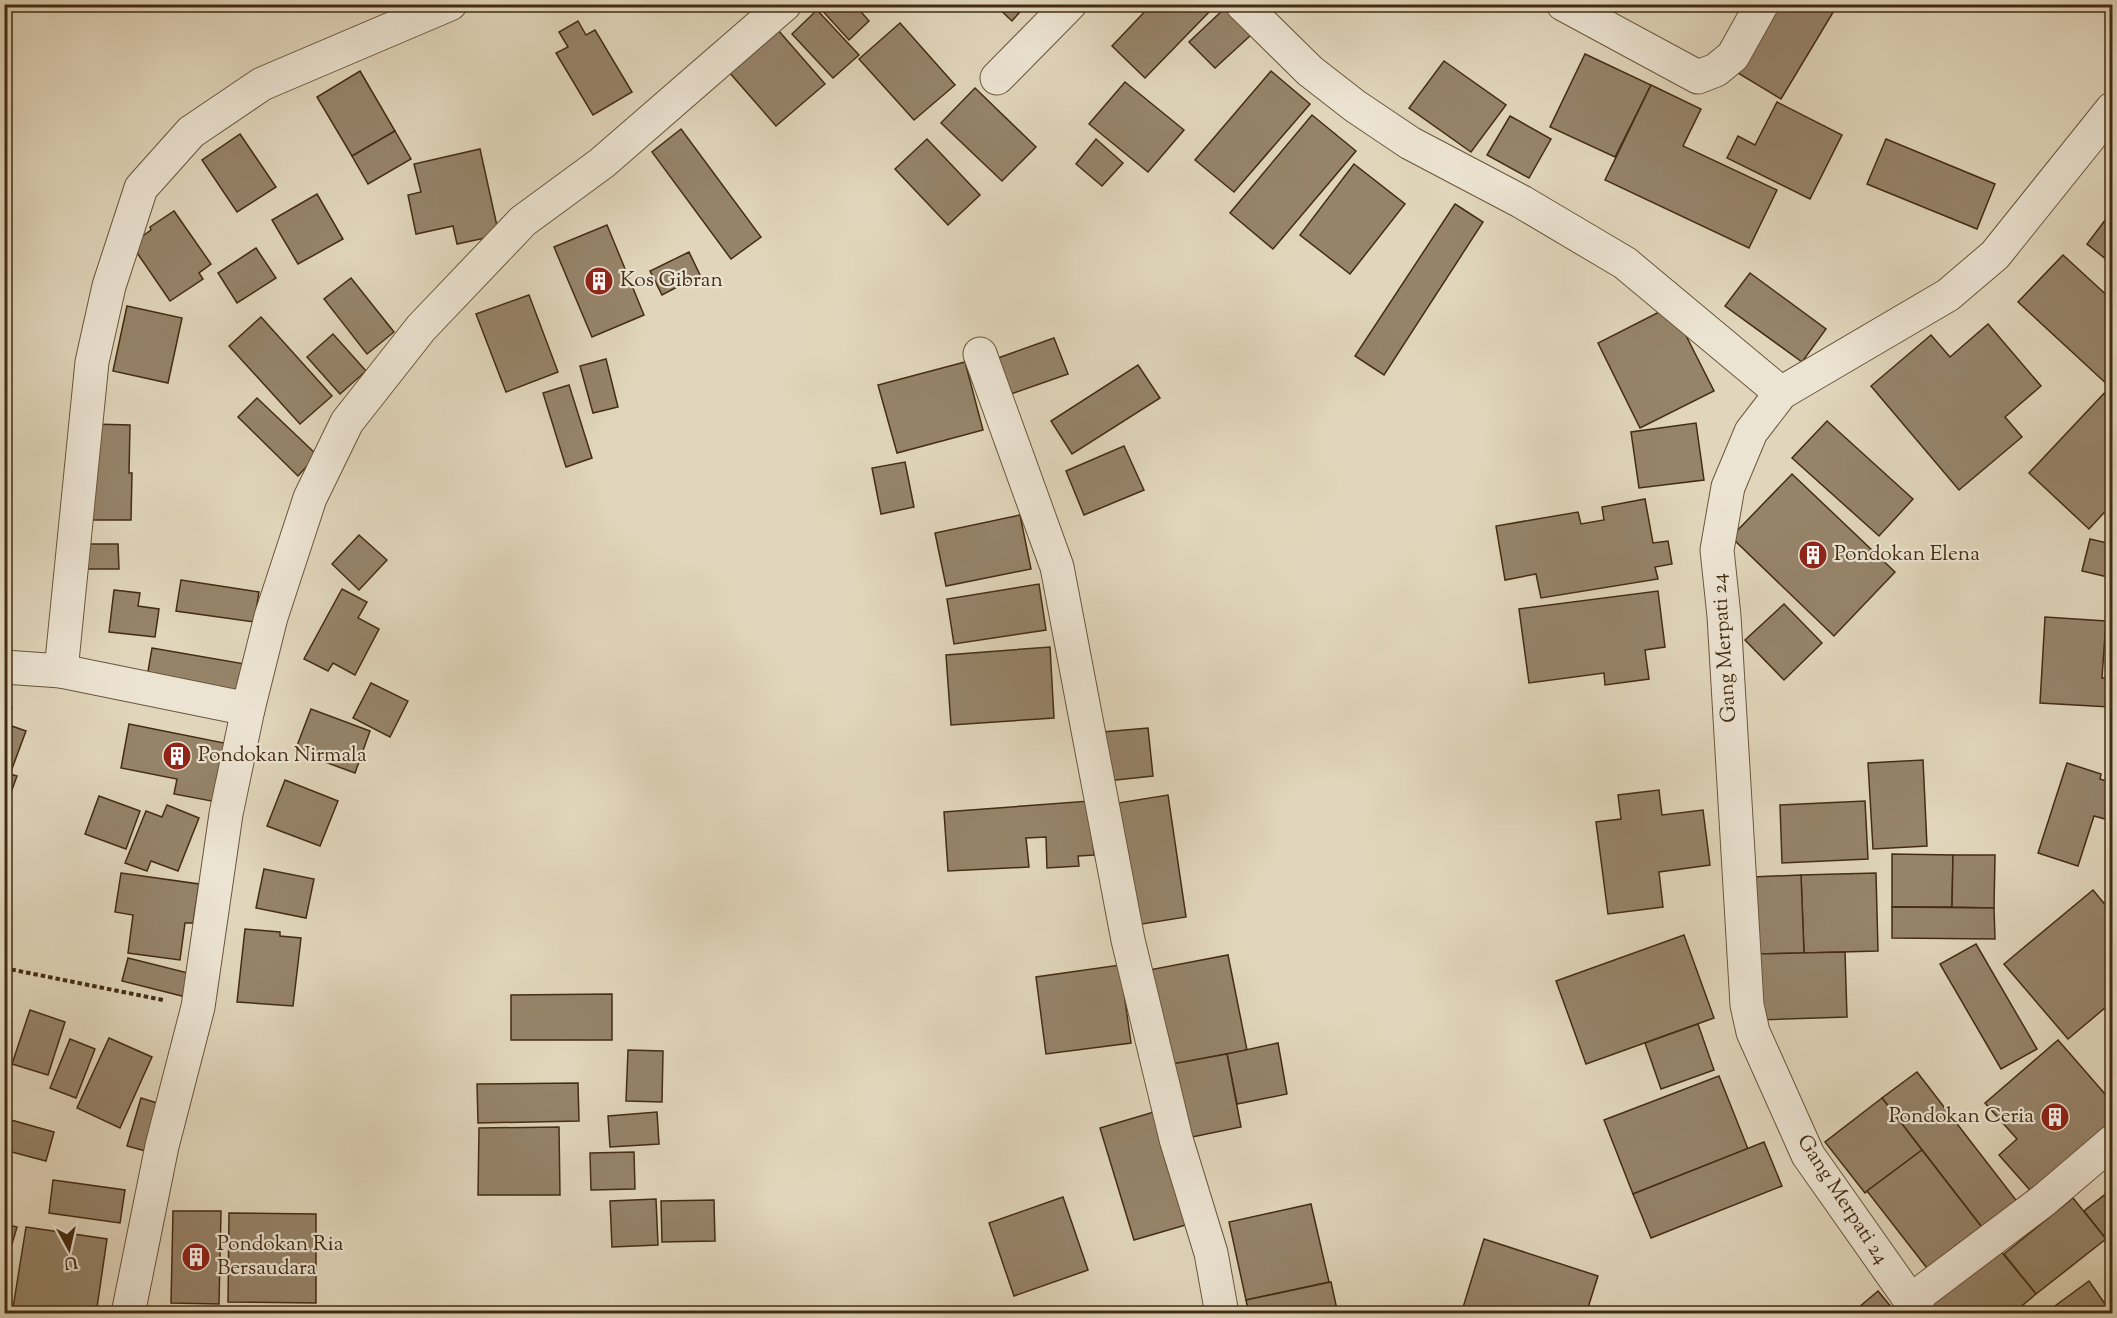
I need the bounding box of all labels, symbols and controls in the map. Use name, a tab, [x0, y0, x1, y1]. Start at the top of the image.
building icon: Kos Gibran	[583, 265, 615, 297]
place label: Kos Gibran	[620, 266, 723, 296]
building icon: Pondokan Elena	[1797, 539, 1829, 571]
place label: Pondokan Elena	[1834, 540, 1980, 570]
street label: Gang Merpati 24	[1705, 572, 1745, 724]
building icon: Pondokan Nirmala	[161, 740, 193, 772]
place label: Pondokan Nirmala	[198, 741, 367, 771]
building icon: Pondokan Ceria	[2039, 1101, 2071, 1133]
place label: Pondokan Ceria	[1889, 1102, 2034, 1132]
street label: Gang Merpati 24	[1789, 1129, 1895, 1271]
north arrow	[39, 1219, 99, 1279]
place label: Pondokan Ria Bersaudara	[217, 1230, 344, 1284]
building icon: Pondokan Ria Bersaudara	[180, 1241, 212, 1273]
text: U	[62, 1249, 79, 1274]

